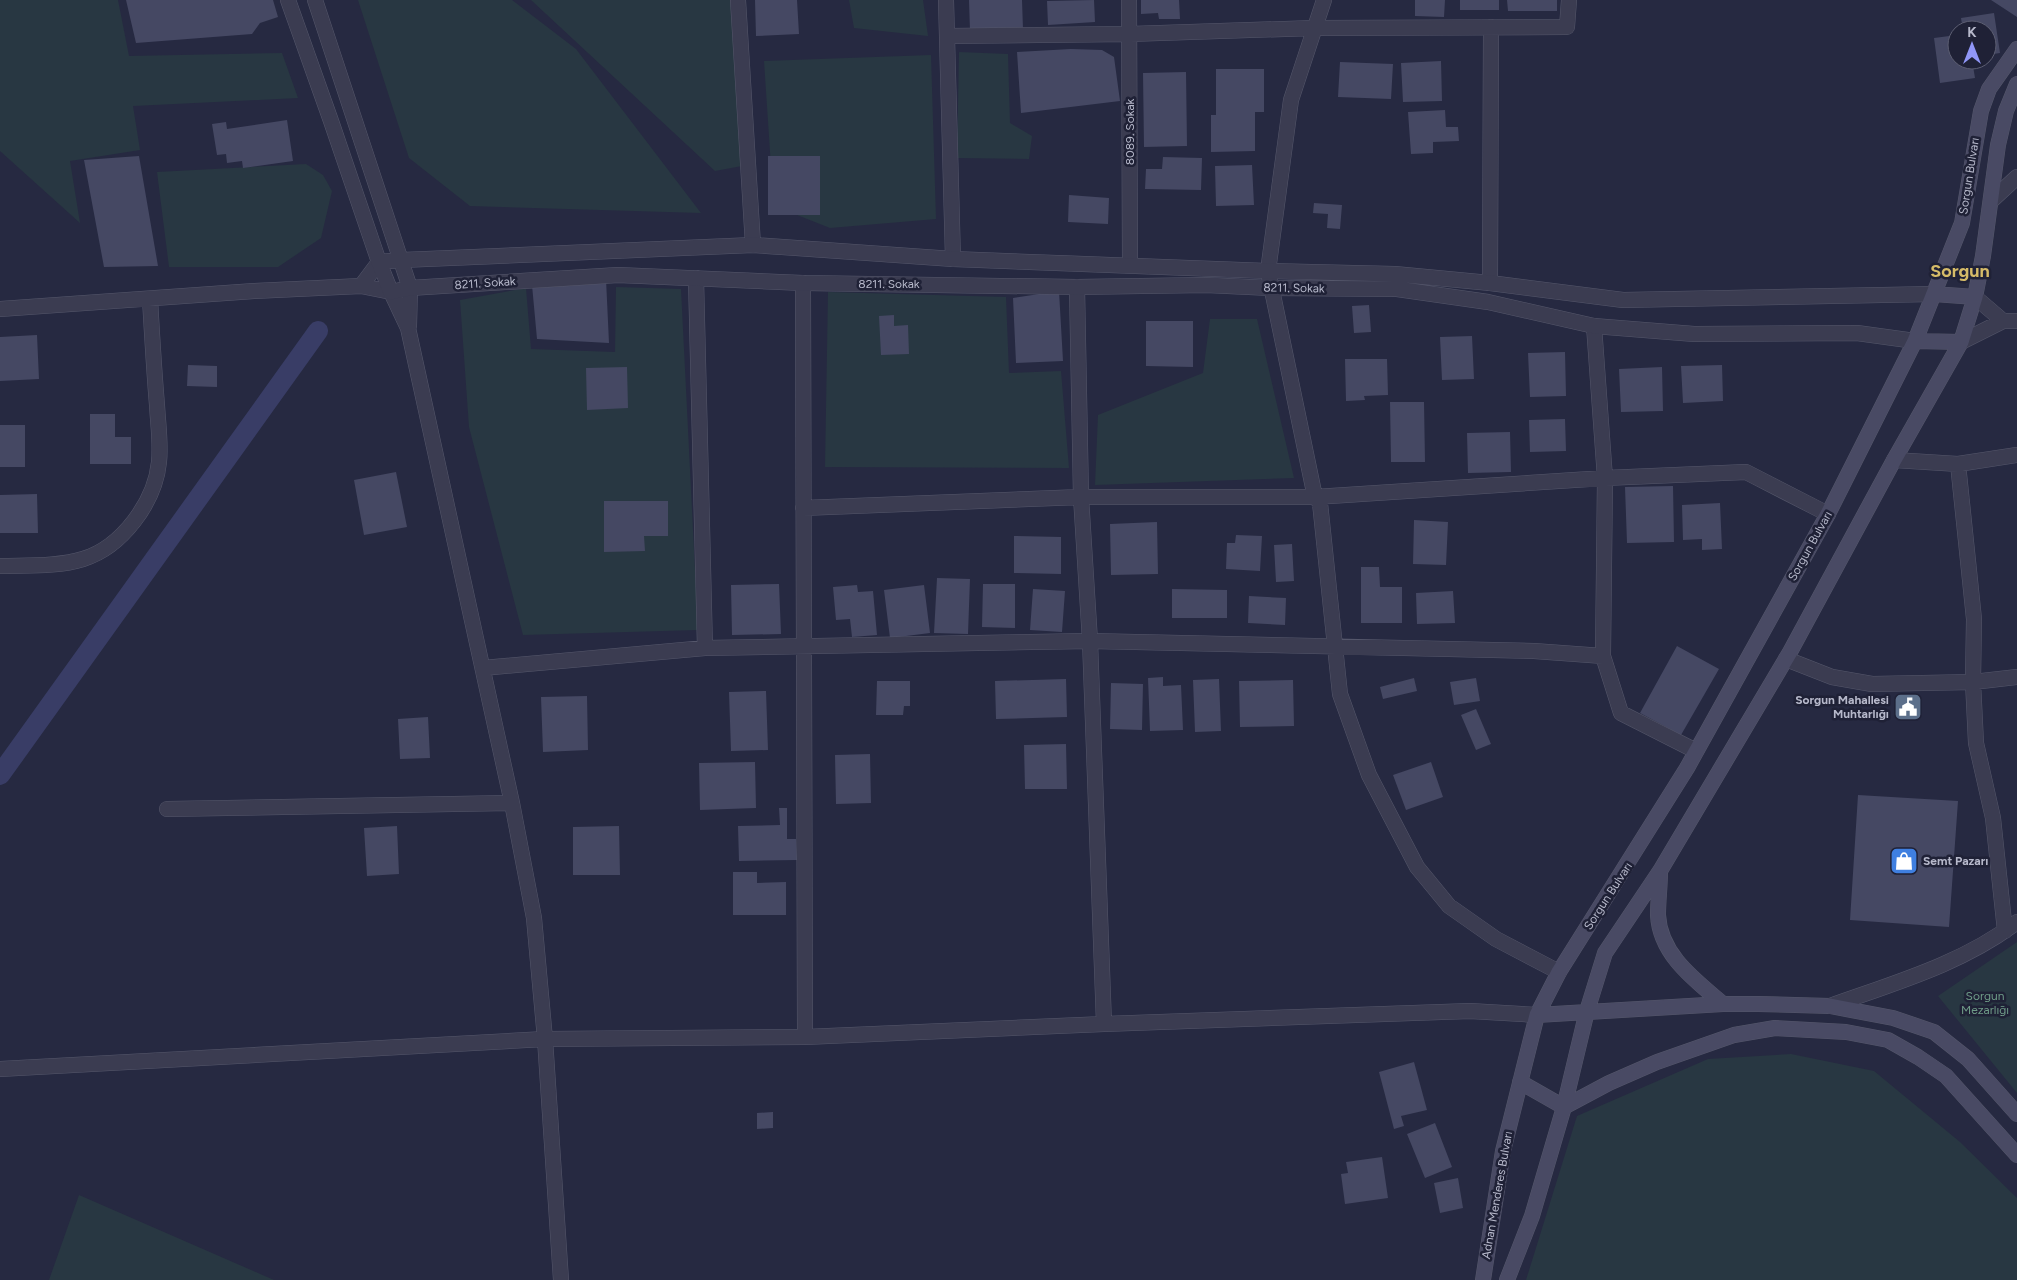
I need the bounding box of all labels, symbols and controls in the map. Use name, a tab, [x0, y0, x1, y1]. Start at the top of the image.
north arrow	[1947, 20, 1997, 70]
text: K	[1967, 24, 1977, 41]
street label: 8089. Sokak	[1123, 99, 1137, 165]
street label: Sorgun Bulvarı	[1956, 137, 1982, 215]
district label: Sorgun	[1930, 260, 1990, 282]
street label: 8211. Sokak	[454, 274, 516, 292]
street label: 8211. Sokak	[858, 277, 920, 291]
street label: 8211. Sokak	[1263, 280, 1325, 296]
street label: Sorgun Bulvarı	[1785, 509, 1835, 583]
public building icon: Sorgun Mahallesi Muhtarlığı	[1893, 692, 1923, 722]
place label: Sorgun Mahallesi Muhtarlığı	[1795, 693, 1889, 721]
shop icon: Semt Pazarı	[1889, 846, 1919, 876]
place label: Semt Pazarı	[1923, 854, 1988, 868]
street label: Sorgun Bulvarı	[1581, 860, 1635, 932]
park label: Sorgun Mezarlığı	[1961, 989, 2009, 1017]
street label: Adnan Menderes Bulvarı	[1479, 1130, 1515, 1260]

